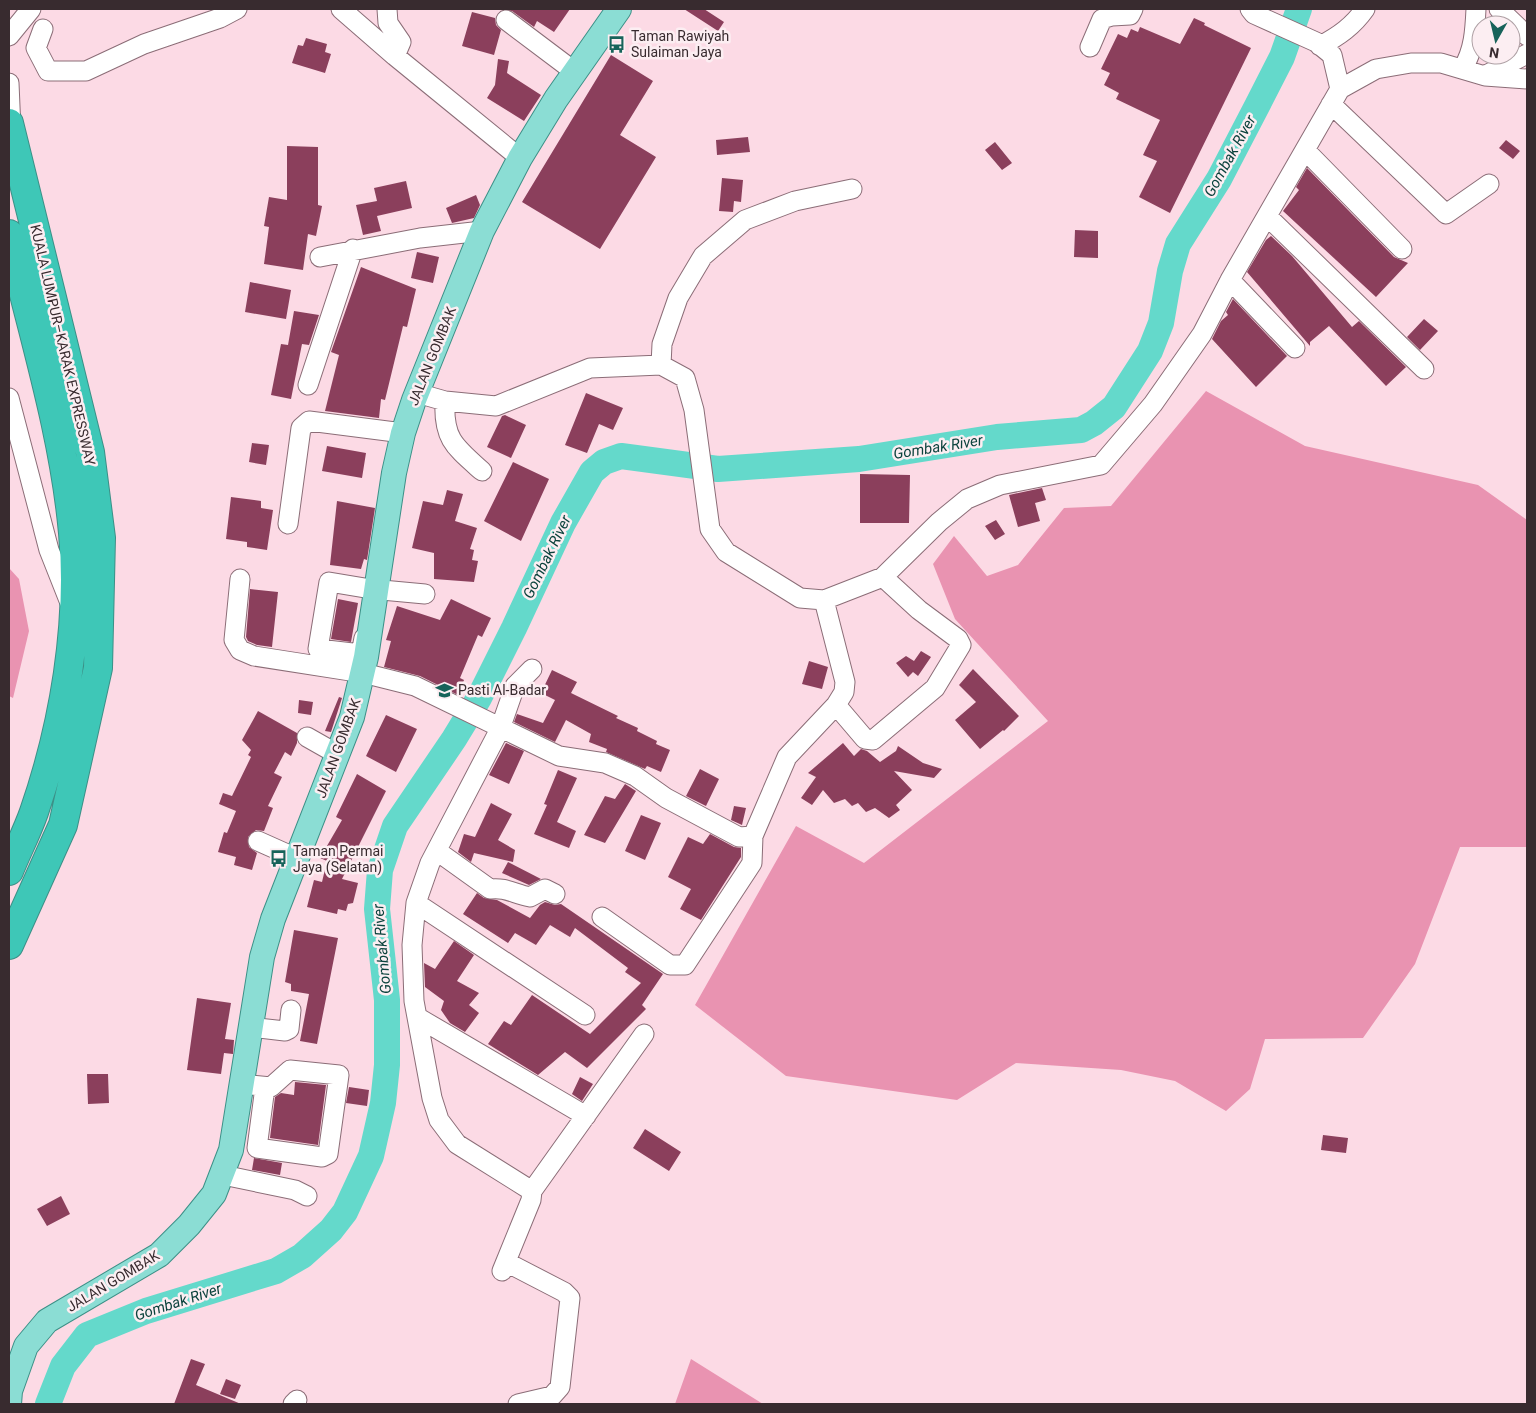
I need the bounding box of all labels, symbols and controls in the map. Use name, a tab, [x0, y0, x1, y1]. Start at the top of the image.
north arrow	[1471, 15, 1521, 65]
place label: Taman Rawiyah Sulaiman Jaya	[631, 28, 729, 60]
bus stop icon: Taman Rawiyah Sulaiman Jaya	[607, 34, 627, 54]
text: N	[1488, 44, 1500, 61]
water label: Gombak River	[1200, 111, 1260, 200]
street label: KUALA LUMPUR–KARAK EXPRESSWAY	[27, 223, 99, 468]
street label: JALAN GOMBAK	[405, 304, 459, 408]
water label: Gombak River	[892, 431, 985, 463]
water label: Gombak River	[519, 512, 575, 601]
school or university icon: Pasti Al-Badar	[434, 680, 454, 700]
place label: Pasti Al-Badar	[458, 682, 546, 698]
street label: JALAN GOMBAK	[313, 696, 364, 800]
place label: Taman Permai Jaya (Selatan)	[293, 843, 384, 876]
bus stop icon: Taman Permai Jaya (Selatan)	[269, 849, 289, 869]
water label: Gombak River	[369, 902, 395, 995]
street label: JALAN GOMBAK	[64, 1247, 162, 1315]
water label: Gombak River	[132, 1279, 225, 1324]

